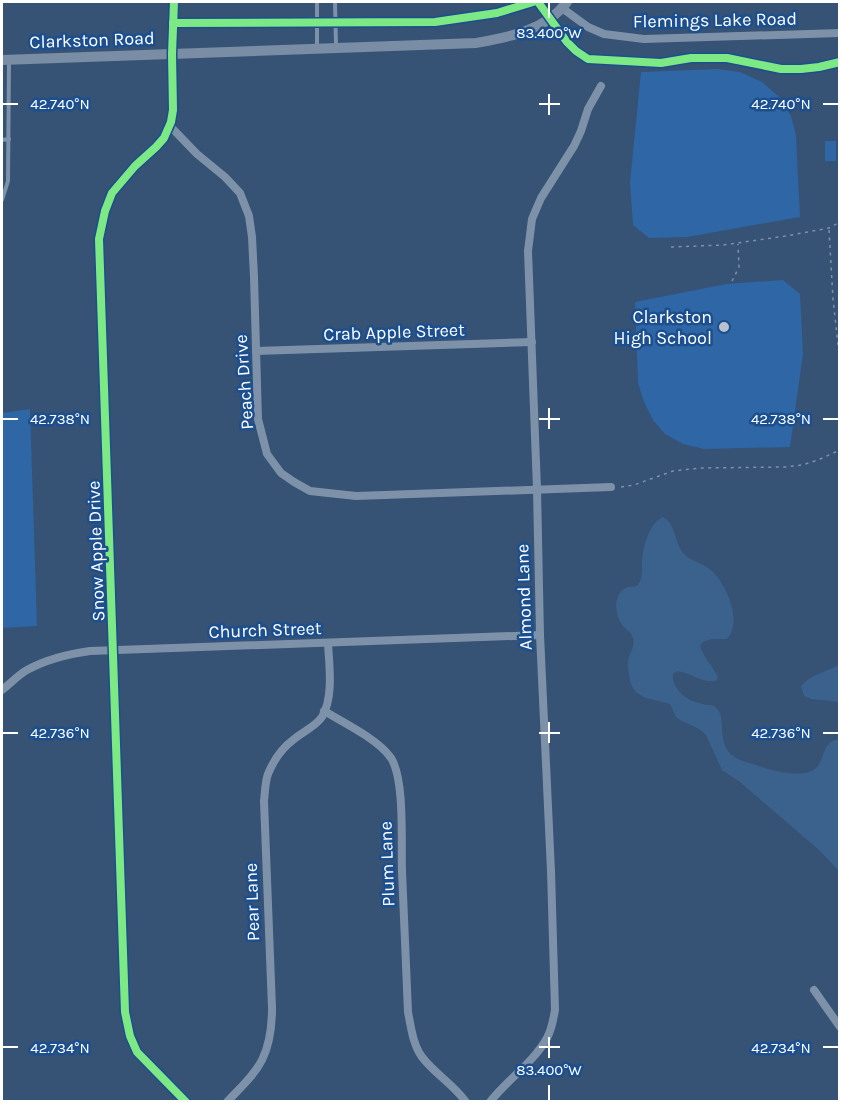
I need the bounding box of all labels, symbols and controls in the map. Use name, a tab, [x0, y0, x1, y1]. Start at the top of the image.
street label: Flemings Lake Road	[633, 8, 797, 32]
text: 83.400°W	[516, 24, 582, 42]
street label: Clarkston Road	[29, 27, 155, 53]
text: 42.740°N	[30, 95, 90, 113]
text: 42.740°N	[751, 95, 811, 113]
place label: Clarkston High School	[614, 306, 712, 349]
street label: Crab Apple Street	[323, 319, 465, 345]
marker: Clarkston High School	[717, 320, 731, 334]
street label: Peach Drive	[230, 334, 258, 430]
text: 42.738°N	[30, 410, 90, 428]
text: 42.738°N	[751, 410, 811, 428]
street label: Snow Apple Drive	[83, 480, 109, 622]
street label: Almond Lane	[511, 544, 537, 650]
street label: Church Street	[208, 617, 322, 643]
text: 42.736°N	[30, 724, 90, 742]
text: 42.736°N	[751, 724, 811, 742]
street label: Plum Lane	[375, 821, 399, 907]
street label: Pear Lane	[240, 862, 264, 942]
text: 42.734°N	[30, 1039, 90, 1057]
text: 42.734°N	[751, 1039, 811, 1057]
text: 83.400°W	[516, 1061, 582, 1079]

